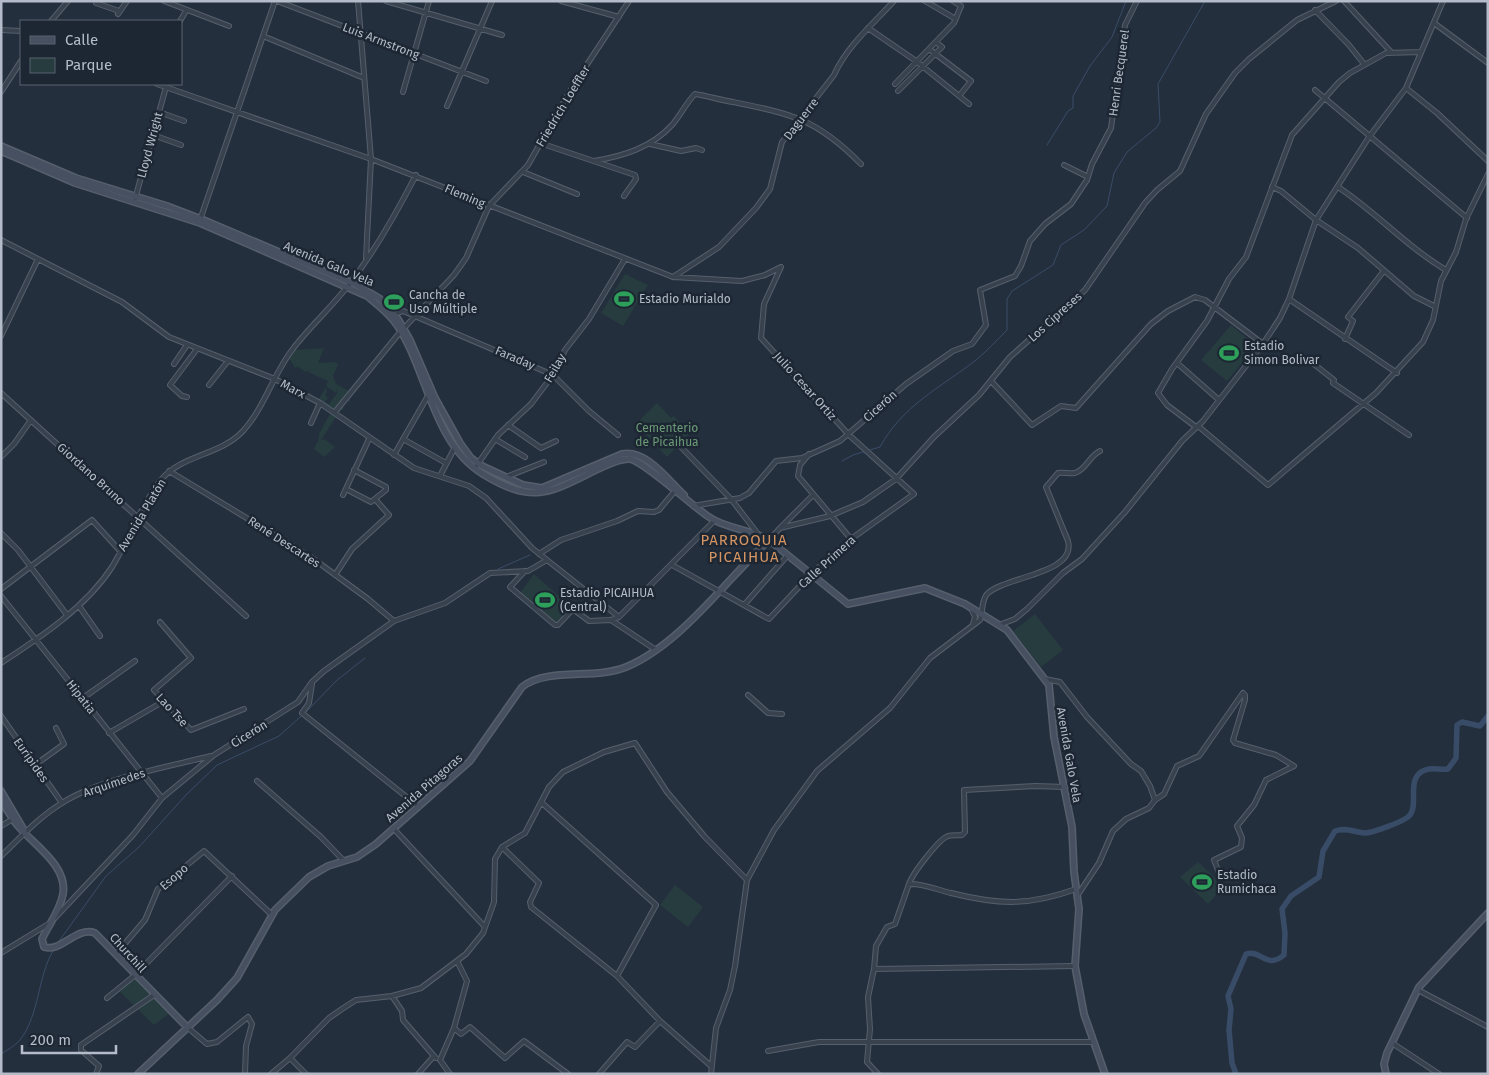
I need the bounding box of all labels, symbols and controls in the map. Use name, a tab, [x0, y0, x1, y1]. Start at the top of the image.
legend	[20, 20, 182, 85]
street label: Luis Armstrong	[341, 20, 422, 62]
street label: Henri Becquerel	[1106, 28, 1132, 117]
text: Calle	[65, 31, 98, 49]
text: Parque	[65, 56, 112, 74]
street label: Friedrich Loeffler	[533, 62, 593, 149]
street label: Daguerre	[781, 95, 821, 143]
street label: Lloyd Wright	[134, 110, 166, 180]
street label: Fleming	[443, 181, 488, 211]
street label: Avenida Galo Vela	[282, 239, 376, 289]
place label: Cancha de Uso Múltiple	[409, 288, 477, 316]
sports icon: Estadio Murialdo	[613, 288, 635, 310]
street label: Los Cipreses	[1025, 289, 1085, 345]
sports icon: Cancha de Uso Múltiple	[383, 291, 405, 313]
place label: Estadio Murialdo	[639, 292, 731, 306]
place label: Estadio Simon Bolivar	[1244, 339, 1320, 367]
sports icon: Estadio Simon Bolivar	[1218, 342, 1240, 364]
street label: Faraday	[493, 343, 537, 373]
street label: Julio Cesar Ortiz	[771, 349, 839, 423]
street label: Feilay	[541, 351, 569, 385]
street label: Marx	[278, 377, 308, 401]
street label: Cicerón	[860, 387, 900, 425]
park label: Cementerio de Picaihua	[635, 421, 699, 449]
street label: Giordano Bruno	[54, 440, 128, 508]
street label: Avenida Platón	[115, 476, 169, 554]
street label: René Descartes	[245, 513, 323, 571]
district label: PARROQUIA PICAIHUA	[700, 531, 788, 566]
street label: Calle Primera	[796, 533, 858, 591]
place label: Estadio PICAIHUA (Central)	[560, 586, 654, 614]
sports icon: Estadio PICAIHUA (Central)	[534, 589, 556, 611]
street label: Hipatia	[63, 677, 99, 717]
street label: Lao Tse	[153, 690, 191, 730]
street label: Avenida Galo Vela	[1054, 706, 1084, 804]
street label: Cicerón	[228, 717, 270, 751]
street label: Eurípides	[11, 735, 52, 785]
street label: Avenida Pitagoras	[383, 751, 465, 825]
street label: Arquímedes	[81, 766, 147, 800]
street label: Esopo	[157, 861, 191, 893]
place label: Estadio Rumichaca	[1217, 868, 1276, 896]
sports icon: Estadio Rumichaca	[1191, 871, 1213, 893]
street label: Churchill	[107, 930, 150, 976]
scale bar	[22, 1022, 116, 1054]
text: 200 m	[30, 1031, 71, 1049]

